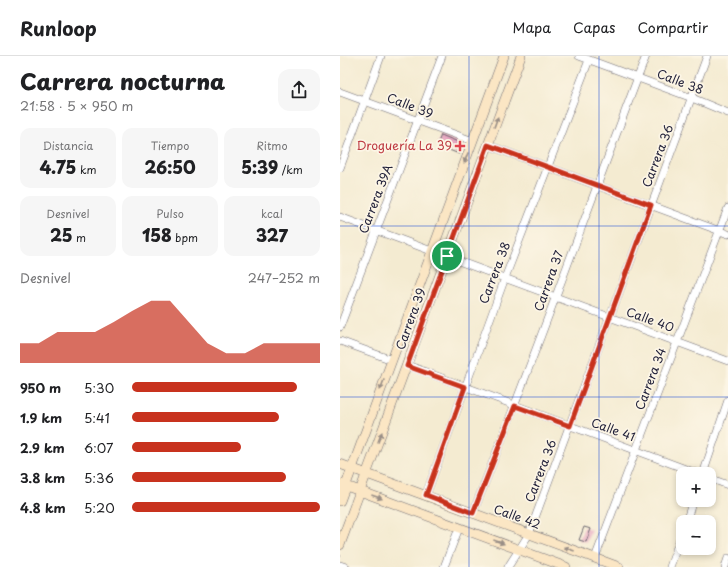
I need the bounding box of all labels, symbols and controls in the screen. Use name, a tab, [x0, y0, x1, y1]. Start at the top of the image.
text: Runloop	[20, 14, 97, 42]
text: Mapa	[513, 17, 551, 38]
text: Capas	[573, 17, 615, 38]
text: Compartir	[637, 17, 708, 38]
text: Carrera nocturna	[20, 64, 225, 97]
street label: Calle 38	[655, 64, 706, 98]
button: share	[278, 69, 320, 111]
street label: Calle 39	[385, 88, 436, 122]
text: 21:58 · 5 × 950 m	[20, 96, 133, 115]
one-way arrow	[494, 115, 500, 127]
street label: Carrera 36	[637, 122, 677, 190]
place label: Droguería La 39	[356, 136, 452, 154]
text: Distancia	[43, 137, 93, 154]
text: Tiempo	[151, 137, 189, 154]
text: Ritmo	[256, 137, 288, 154]
marker: Droguería La 39	[455, 141, 465, 151]
one-way arrow	[463, 153, 469, 165]
text: 4.75	[39, 154, 76, 180]
text: 26:50	[144, 154, 196, 180]
text: 5:39	[241, 154, 278, 180]
text: km	[76, 161, 97, 178]
text: /km	[278, 161, 303, 178]
street label: Carrera 39A	[354, 161, 397, 236]
text: Desnivel	[47, 205, 89, 222]
text: Pulso	[156, 205, 184, 222]
text: kcal	[261, 205, 283, 222]
text: 25	[50, 222, 73, 248]
text: 158	[142, 222, 172, 248]
text: 327	[256, 222, 288, 248]
text: m	[73, 229, 86, 246]
text: bpm	[172, 229, 198, 246]
pin	[430, 239, 464, 273]
street label: Carrera 38	[474, 239, 514, 306]
icon: arrive	[436, 245, 458, 267]
street label: Carrera 37	[529, 247, 568, 314]
text: Desnivel	[20, 268, 71, 287]
text: 247–252 m	[248, 268, 320, 287]
street label: Carrera 39	[391, 285, 430, 352]
street label: Calle 40	[624, 302, 677, 336]
street label: Carrera 34	[630, 345, 670, 412]
text: 950 m	[20, 378, 61, 397]
text: 5:30	[84, 378, 114, 397]
one-way arrow	[379, 380, 385, 392]
text: 1.9 km	[20, 408, 62, 427]
text: 5:41	[84, 408, 110, 427]
street label: Calle 41	[589, 413, 638, 445]
one-way arrow	[378, 430, 384, 442]
street label: Carrera 36	[520, 437, 560, 505]
text: 2.9 km	[20, 438, 65, 457]
text: 6:07	[84, 438, 113, 457]
map controls	[676, 467, 716, 555]
button: +	[676, 467, 716, 507]
text: 3.8 km	[20, 468, 65, 487]
text: 5:36	[84, 468, 114, 487]
one-way arrow	[371, 495, 383, 501]
text: 4.8 km	[20, 498, 66, 517]
text: 5:20	[84, 498, 115, 517]
street label: Calle 42	[491, 499, 543, 533]
button: −	[676, 515, 716, 555]
one-way arrow	[493, 540, 505, 546]
one-way arrow	[562, 545, 574, 551]

